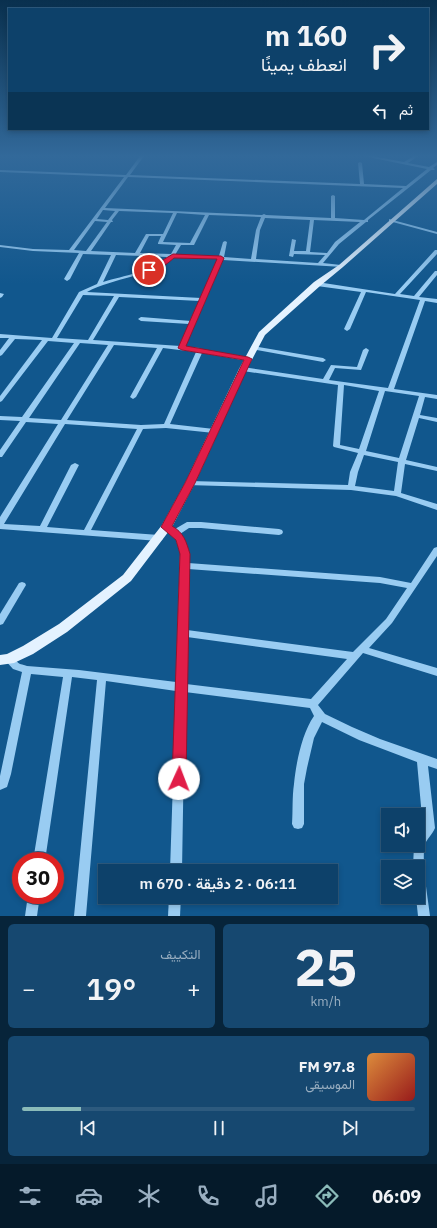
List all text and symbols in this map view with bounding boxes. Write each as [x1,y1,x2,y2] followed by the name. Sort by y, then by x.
[265,17,347,54] text: 160 m
[361,24,413,76] icon: right
[261,53,347,76] text: انعطف يمينًا
[369,100,391,122] icon: left
[399,100,413,119] text: ثم
[132,253,166,287] pin
[138,259,160,281] icon: arrive
[158,758,200,800] position arrow
[381,808,425,904] map controls
[381,808,425,852] button: sound
[12,852,64,904] speed limit sign: 30
[381,860,425,904] button: layers
[139,874,297,893] text: 06:11 · 2 دقيقة · 670 m
[295,933,357,1000] text: 25
[160,946,201,963] text: التكييف
[86,969,136,1008] text: 19°
[22,974,35,1003] text: −
[187,974,200,1003] text: +
[310,993,341,1010] text: km/h
[299,1057,355,1076] text: 97.8 FM
[305,1076,355,1093] text: الموسيقى
[77,1117,99,1139] icon: previous
[208,1117,230,1139] icon: pause
[339,1117,361,1139] icon: next
[16,1182,44,1210] icon: filters
[75,1182,103,1210] icon: car
[135,1182,163,1210] icon: climate
[194,1182,222,1210] icon: phone
[253,1182,281,1210] icon: music
[313,1182,341,1210] icon: directions
[372,1185,421,1208] text: 06:09

